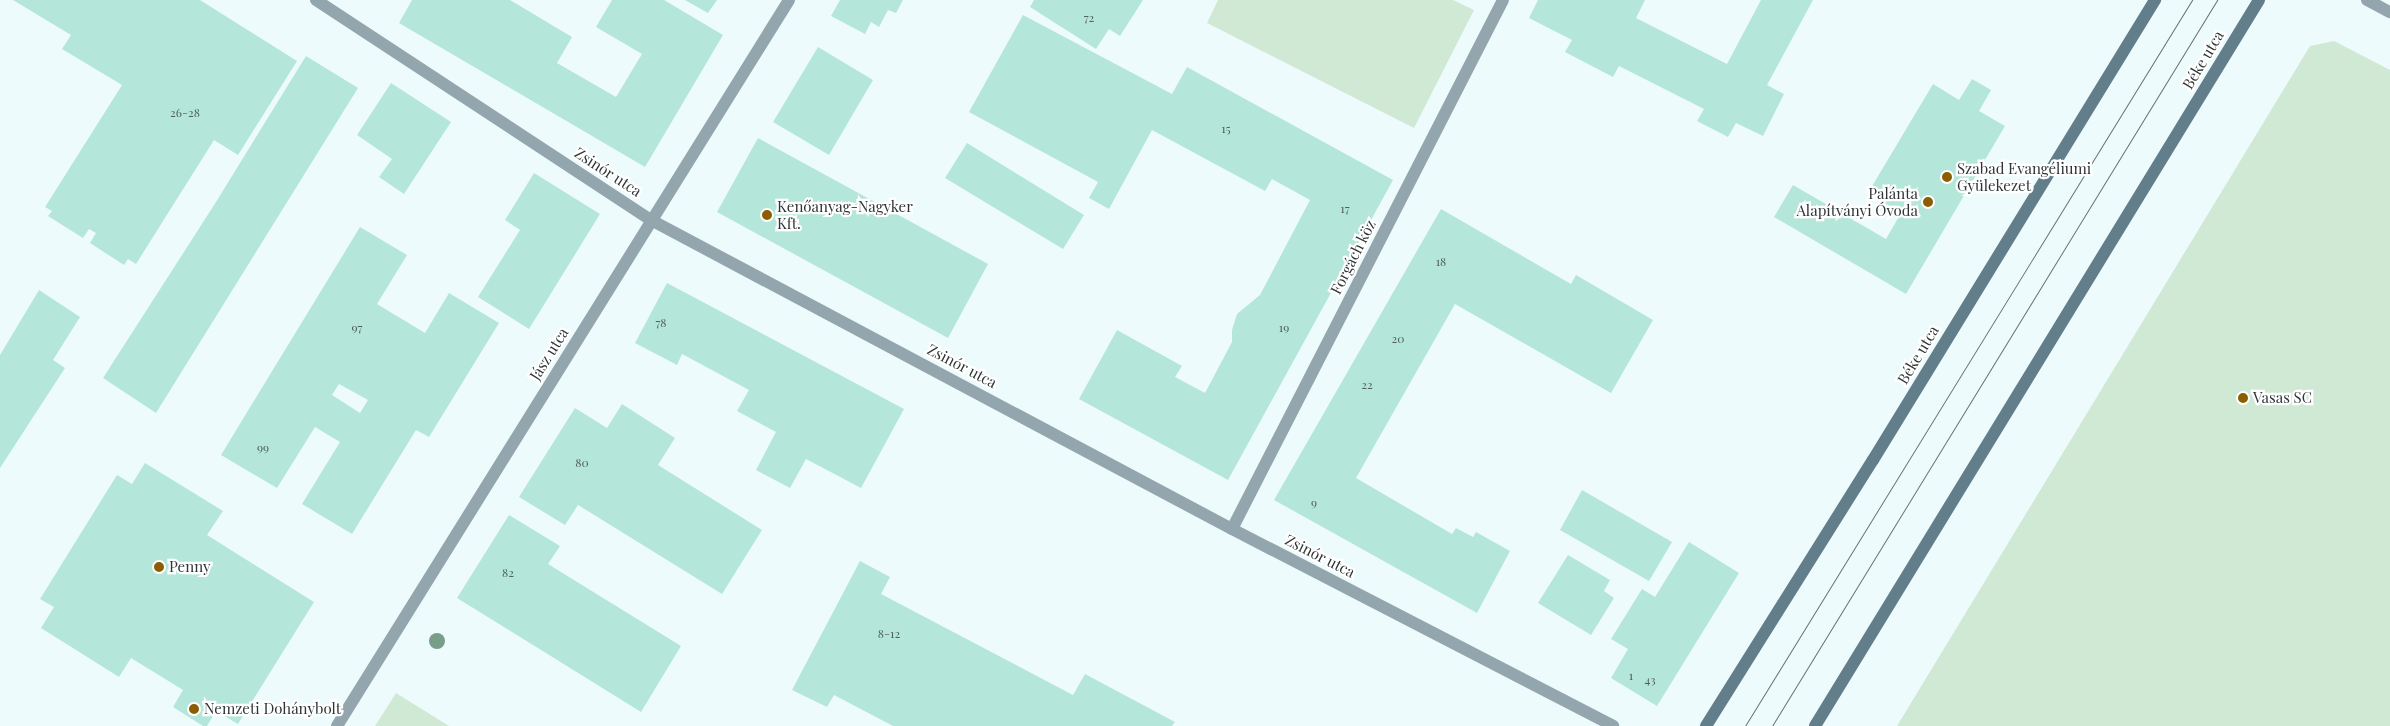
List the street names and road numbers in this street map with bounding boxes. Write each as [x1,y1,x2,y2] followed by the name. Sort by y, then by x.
[2179,28,2227,92] street label: Béke utca
[571,144,645,200] street label: Zsinór utca
[1327,217,1379,297] street label: Forgách köz
[1894,323,1942,387] street label: Béke utca
[526,324,572,384] street label: Jász utca
[924,340,1000,392] street label: Zsinór utca
[1282,531,1358,581] street label: Zsinór utca

